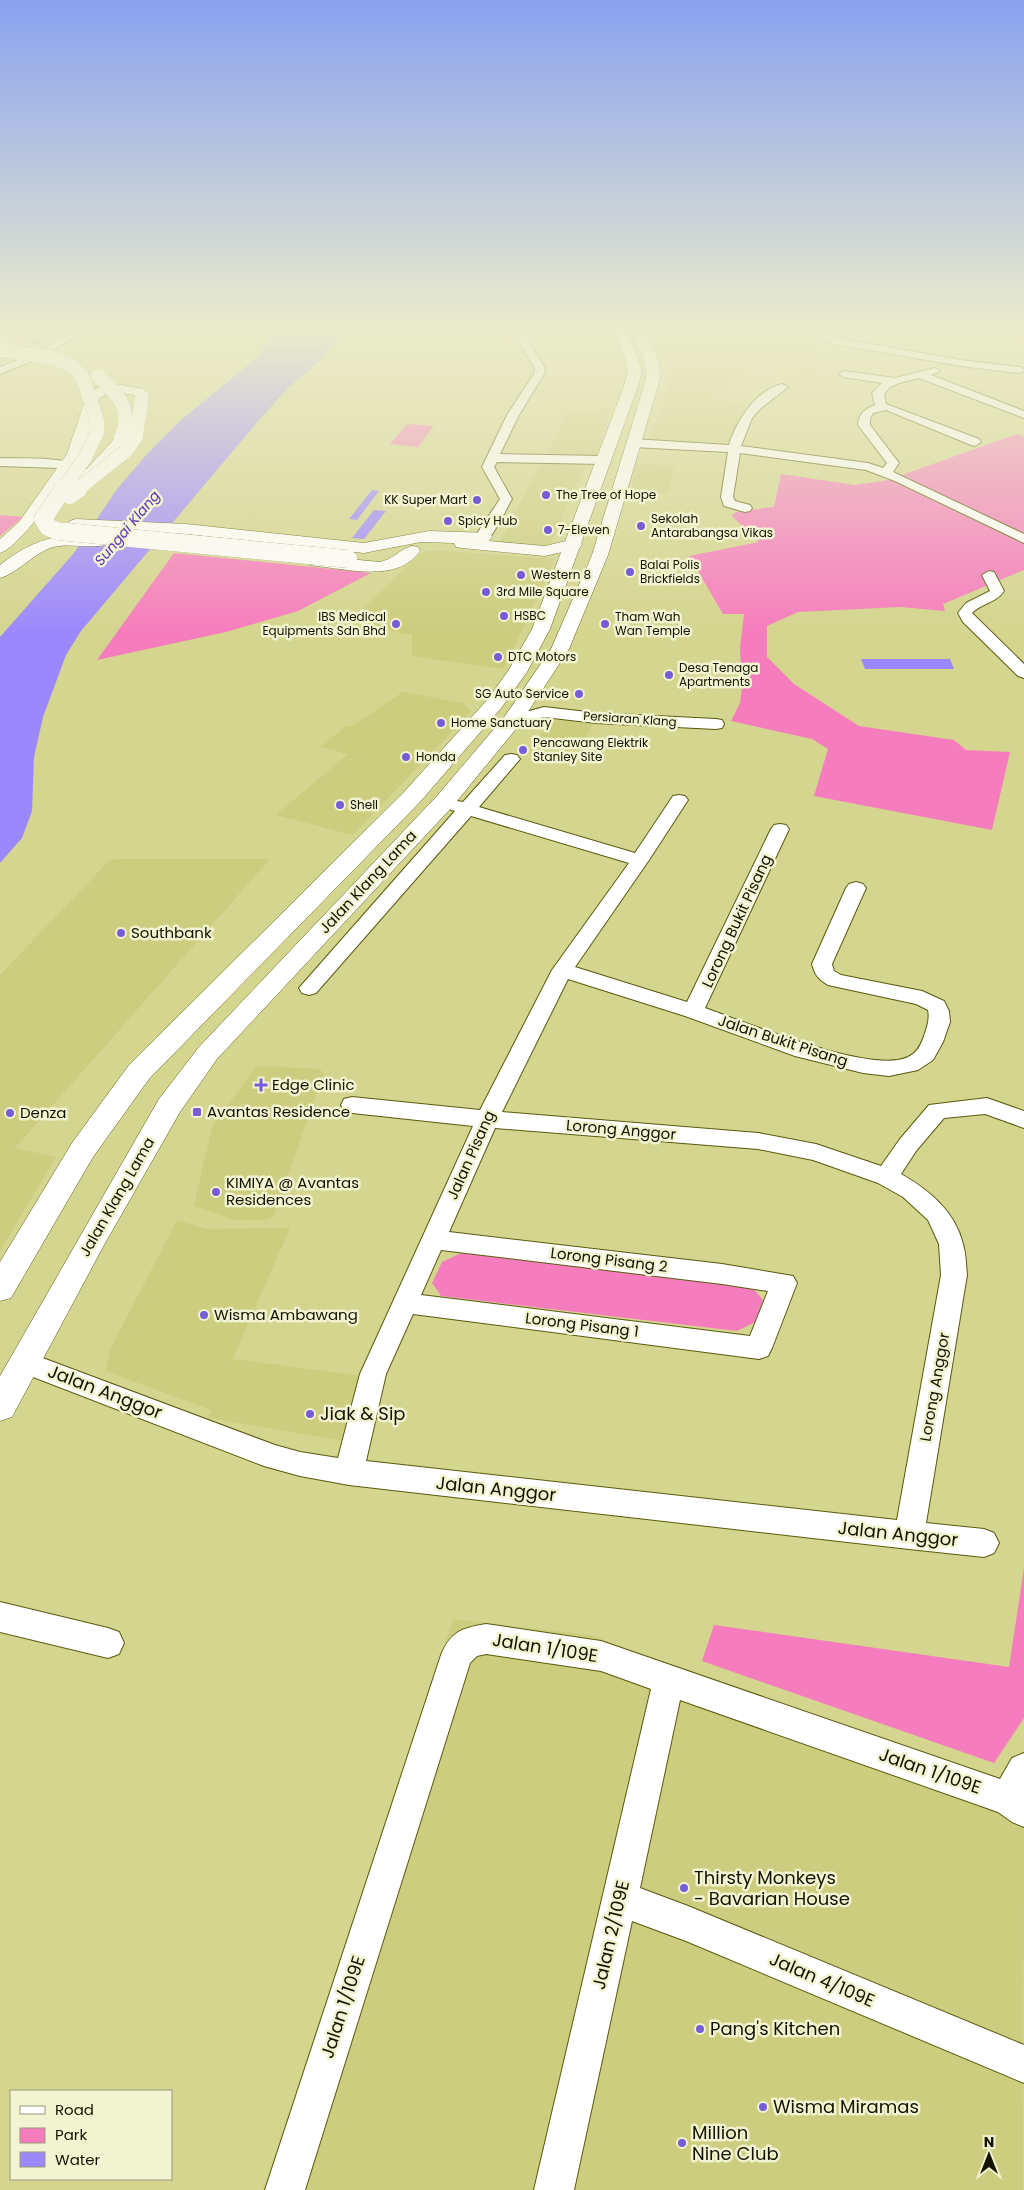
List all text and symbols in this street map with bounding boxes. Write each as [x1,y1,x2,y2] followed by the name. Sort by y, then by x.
[90,486,165,570] water label: Sungai Klang
[556,486,656,503] place label: The Tree of Hope
[540,489,552,501] marker: The Tree of Hope
[384,491,467,508] place label: KK Super Mart
[471,494,483,506] marker: KK Super Mart
[651,510,773,541] place label: Sekolah Antarabangsa Vikas
[458,512,517,529] place label: Spicy Hub
[442,515,454,527] marker: Spicy Hub
[635,520,647,532] marker: Sekolah Antarabangsa Vikas
[558,521,610,538] place label: 7-Eleven
[542,524,554,536] marker: 7-Eleven
[640,556,700,587] place label: Balai Polis Brickfields
[531,566,591,583] place label: Western 8
[624,566,636,578] marker: Balai Polis Brickfields
[515,569,527,581] marker: Western 8
[496,583,589,600] place label: 3rd Mile Square
[480,586,492,598] marker: 3rd Mile Square
[514,607,546,624] place label: HSBC
[262,608,386,639] place label: IBS Medical Equipments Sdn Bhd
[615,608,691,639] place label: Tham Wah Wan Temple
[498,610,510,622] marker: HSBC
[390,618,402,630] marker: IBS Medical Equipments Sdn Bhd
[599,618,611,630] marker: Tham Wah Wan Temple
[508,648,576,665] place label: DTC Motors
[492,651,504,663] marker: DTC Motors
[679,659,758,690] place label: Desa Tenaga Apartments
[663,669,675,681] marker: Desa Tenaga Apartments
[475,685,569,702] place label: SG Auto Service
[573,688,585,700] marker: SG Auto Service
[583,707,677,730] street label: Persiaran Klang
[451,714,552,731] place label: Home Sanctuary
[435,717,447,729] marker: Home Sanctuary
[533,734,649,765] place label: Pencawang Elektrik Stanley Site
[517,744,529,756] marker: Pencawang Elektrik Stanley Site
[416,748,456,765] place label: Honda
[400,751,412,763] marker: Honda
[350,796,378,813] place label: Shell
[334,799,346,811] marker: Shell
[314,825,421,938] street label: Jalan Klang Lama
[696,851,777,991] street label: Lorong Bukit Pisang
[131,922,212,943] place label: Southbank
[115,927,127,939] marker: Southbank
[716,1010,851,1071] street label: Jalan Bukit Pisang
[272,1074,355,1095] place label: Edge Clinic
[254,1078,268,1092] marker: Edge Clinic
[207,1101,350,1122] place label: Avantas Residence
[20,1102,66,1123] place label: Denza
[191,1106,203,1118] marker: Avantas Residence
[4,1107,16,1119] marker: Denza
[442,1107,500,1203] street label: Jalan Pisang
[565,1114,677,1145] street label: Lorong Anggor
[74,1133,159,1260] street label: Jalan Klang Lama
[226,1172,359,1210] place label: KIMIYA @ Avantas Residences
[210,1186,222,1198] marker: KIMIYA @ Avantas Residences
[549,1242,669,1277] street label: Lorong Pisang 2
[214,1304,358,1325] place label: Wisma Ambawang
[524,1307,640,1342] street label: Lorong Pisang 1
[198,1309,210,1321] marker: Wisma Ambawang
[915,1330,954,1443] street label: Lorong Anggor
[44,1358,166,1425] street label: Jalan Anggor
[320,1401,405,1426] place label: Jiak & Sip
[304,1408,316,1420] marker: Jiak & Sip
[435,1470,558,1507] street label: Jalan Anggor
[837,1515,960,1552] street label: Jalan Anggor
[490,1627,600,1668] street label: Jalan 1/109E
[876,1741,985,1800] street label: Jalan 1/109E
[694,1865,850,1911] place label: Thirsty Monkeys - Bavarian House
[586,1878,635,1992] street label: Jalan 2/109E
[678,1882,690,1894] marker: Thirsty Monkeys - Bavarian House
[766,1946,879,2013] street label: Jalan 4/109E
[314,1952,371,2061] street label: Jalan 1/109E
[710,2016,840,2041] place label: Pang's Kitchen
[694,2023,706,2035] marker: Pang's Kitchen
[10,2090,172,2180] legend
[773,2094,919,2119] place label: Wisma Miramas
[55,2099,94,2120] text: Road
[757,2101,769,2113] marker: Wisma Miramas
[692,2120,779,2166] place label: Million Nine Club
[55,2124,87,2145] text: Park
[964,2130,1014,2180] north arrow
[984,2132,994,2152] text: N
[676,2137,688,2149] marker: Million Nine Club
[55,2149,101,2170] text: Water

